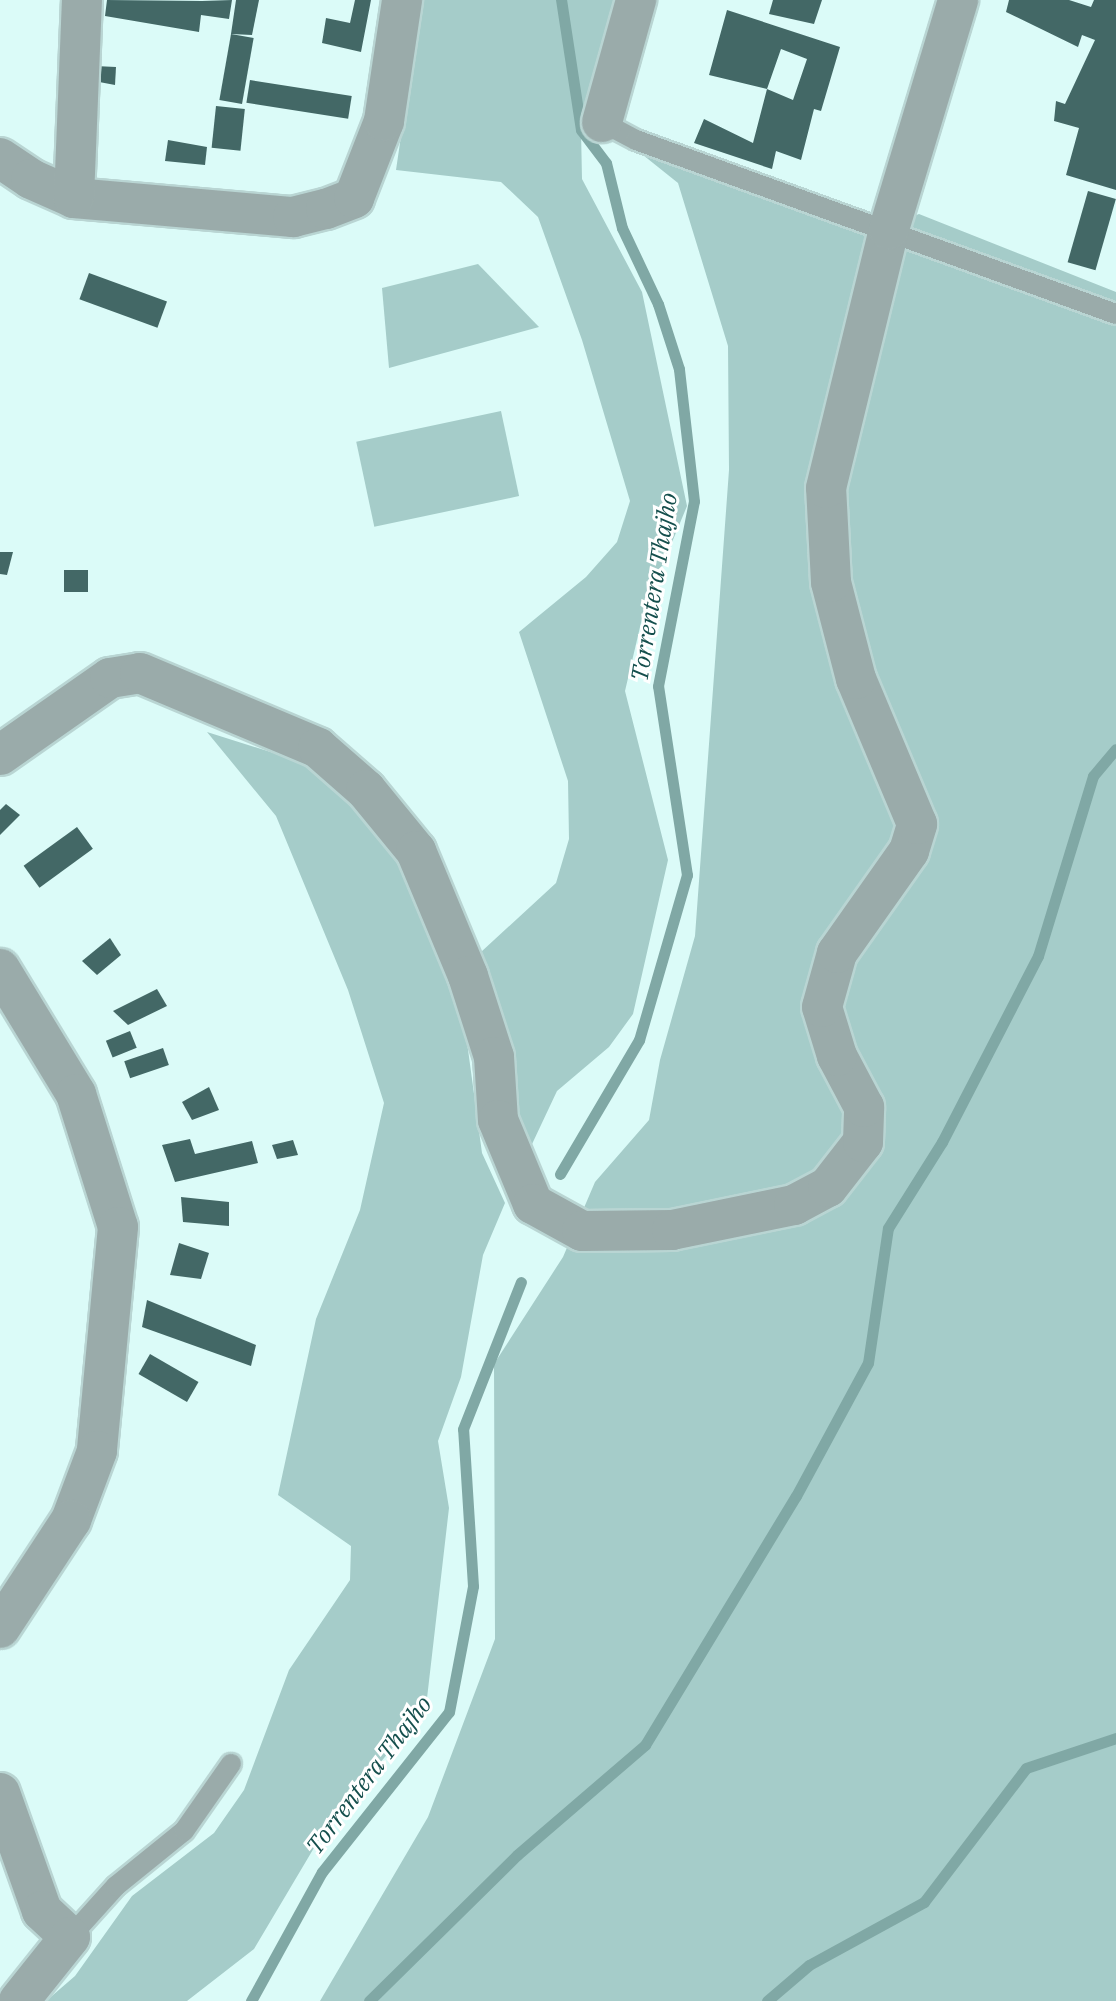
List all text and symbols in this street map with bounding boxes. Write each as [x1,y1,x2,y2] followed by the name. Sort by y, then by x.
[625,491,683,683] water label: Torrentera Thajho
[300,1690,438,1860] water label: Torrentera Thajho

